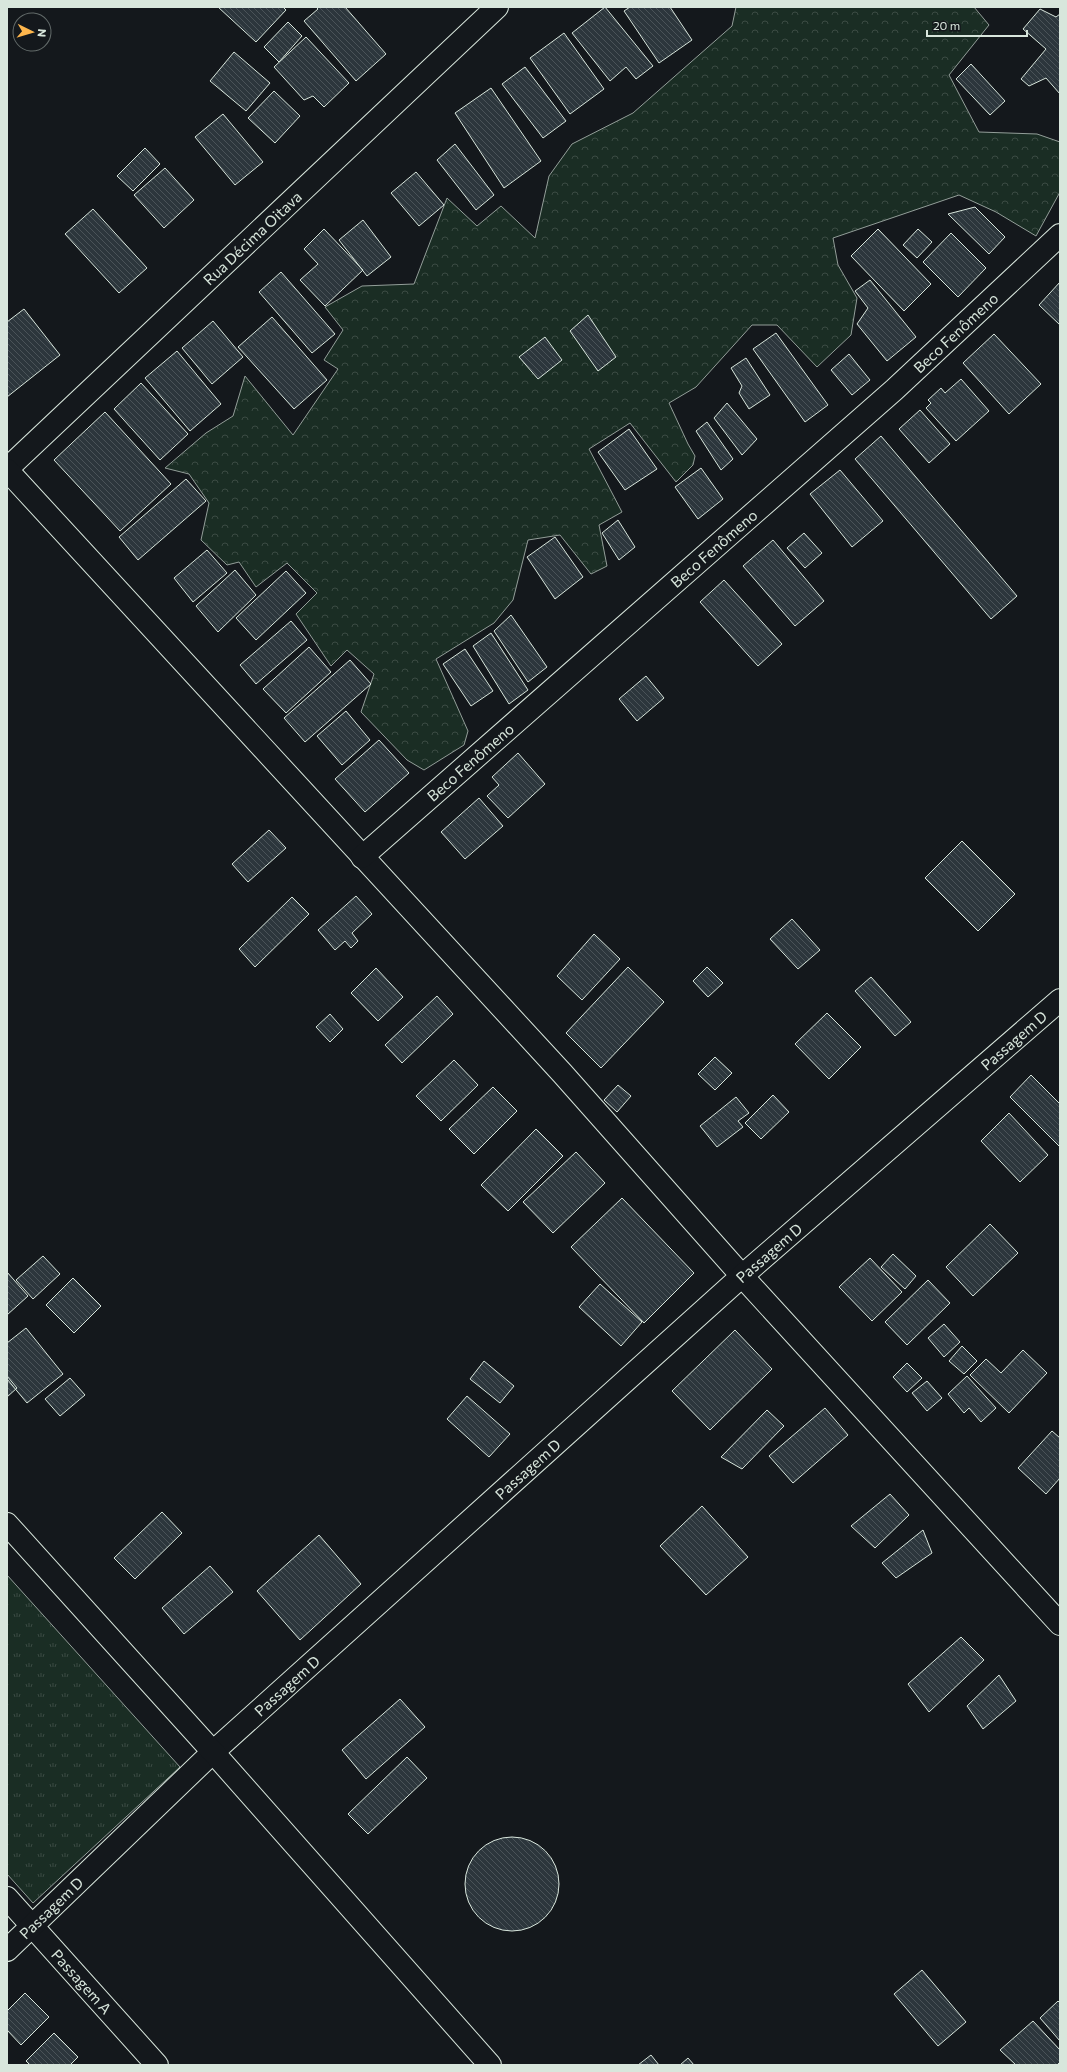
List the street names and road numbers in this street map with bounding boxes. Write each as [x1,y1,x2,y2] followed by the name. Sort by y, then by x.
[199,187,305,288] street label: Rua Décima Oitava
[909,289,1002,376] street label: Beco Fenômeno
[667,505,761,591] street label: Beco Fenômeno
[423,719,517,805] street label: Beco Fenômeno
[977,1007,1050,1074] street label: Passagem D
[732,1219,806,1286] street label: Passagem D
[491,1435,564,1503] street label: Passagem D
[250,1652,323,1720] street label: Passagem D
[15,1873,87,1943] street label: Passagem D
[48,1945,116,2017] street label: Passagem A

